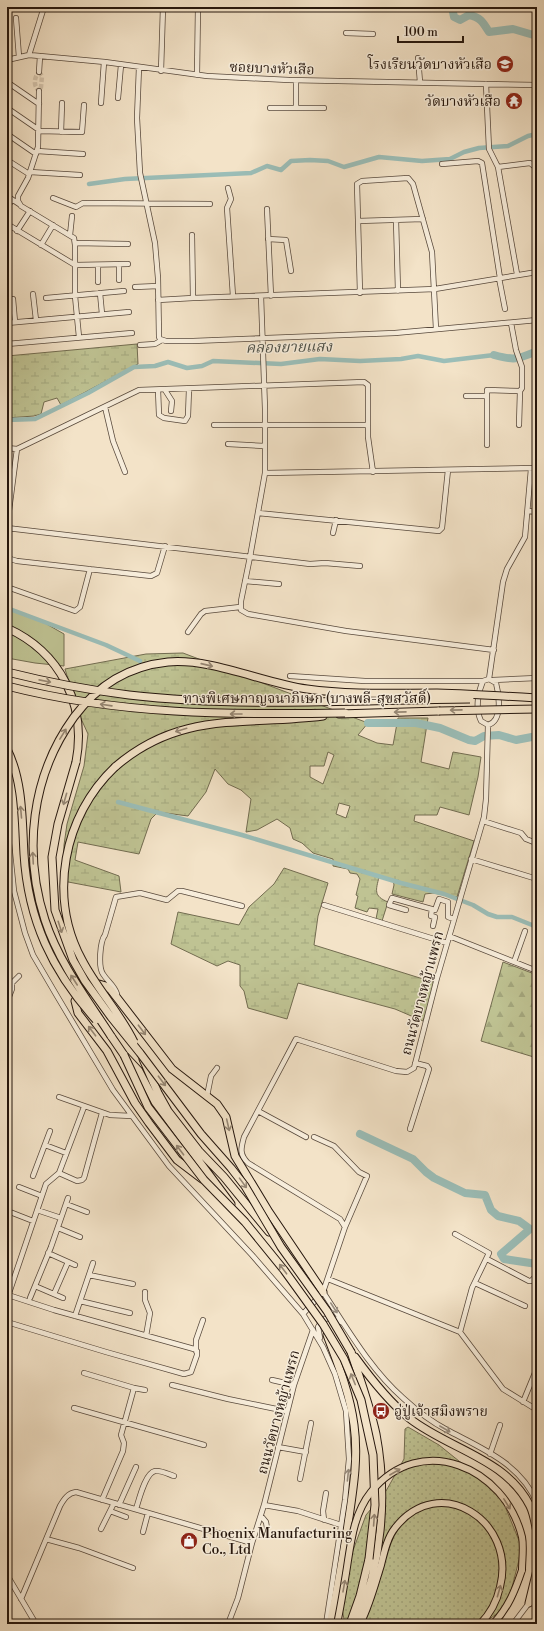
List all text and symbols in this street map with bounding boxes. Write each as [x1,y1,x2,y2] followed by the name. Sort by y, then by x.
[398,18,463,44] scale bar
[404,25,438,40] text: 100 m
[367,54,492,74] place label: โรงเรียนวัดบางหัวเสือ
[495,54,515,74] school or university icon: โรงเรียนวัดบางหัวเสือ
[229,59,315,79] street label: ซอยบางหัวเสือ
[504,91,524,111] temple icon: วัดบางหัวเสือ
[425,93,501,111] place label: วัดบางหัวเสือ
[246,337,333,358] water label: คลองยายแสง
[200,662,213,669] one-way arrow
[38,677,51,685] one-way arrow
[183,688,431,708] street label: ทางพิเศษกาญจนาภิเษก (บางพลี-สุขสวัสดิ์)
[100,701,113,709] one-way arrow
[450,707,463,714] one-way arrow
[394,708,407,715] one-way arrow
[230,710,243,718] one-way arrow
[174,727,187,734] one-way arrow
[59,729,67,740] one-way arrow
[61,793,68,806] one-way arrow
[18,806,25,819] one-way arrow
[30,852,37,865] one-way arrow
[57,920,65,932] one-way arrow
[398,929,448,1057] street label: ถนนวัดบางหญ้าแพรก
[70,974,78,986] one-way arrow
[138,1025,146,1036] one-way arrow
[88,1026,96,1037] one-way arrow
[157,1076,166,1087] one-way arrow
[224,1119,232,1132] one-way arrow
[176,1144,185,1155] one-way arrow
[238,1177,247,1188] one-way arrow
[279,1264,288,1275] one-way arrow
[330,1302,338,1313] one-way arrow
[254,1348,304,1476] street label: ถนนวัดบางหญ้าแพรก
[348,1373,356,1385] one-way arrow
[371,1401,391,1421] bus stop icon: อู่ปู่เจ้าสมิงพราย
[394,1403,488,1421] place label: อู่ปู่เจ้าสมิงพราย
[439,1425,451,1433] one-way arrow
[389,1468,401,1476] one-way arrow
[344,1469,351,1482] one-way arrow
[503,1498,511,1509] one-way arrow
[370,1514,377,1527] one-way arrow
[202,1525,353,1559] place label: Phoenix Manufacturing Co., Ltd
[179,1531,199,1551] shop icon: Phoenix Manufacturing Co., Ltd
[340,1580,348,1593] one-way arrow
[496,1584,503,1597] one-way arrow

